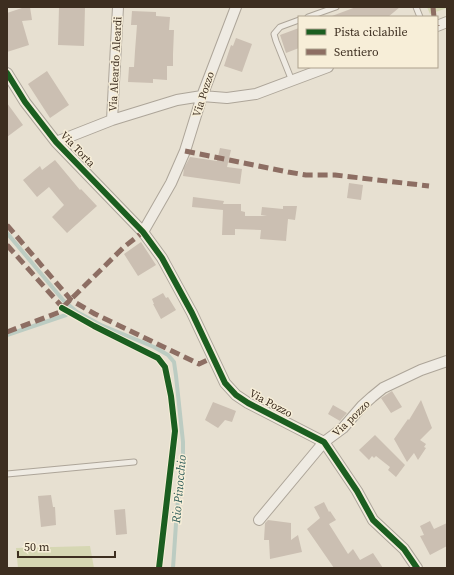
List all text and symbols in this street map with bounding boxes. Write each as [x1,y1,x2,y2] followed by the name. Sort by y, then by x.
[106,16,125,112] street label: Via Aleardo Aleardi
[298,16,438,68] legend
[334,24,408,40] text: Pista ciclabile
[334,44,379,60] text: Sentiero
[189,70,218,119] street label: Via Pozzo
[57,128,99,171] street label: Via Torta
[247,386,295,421] street label: Via Pozzo
[329,397,373,440] street label: Via pozzo
[168,454,190,525] water label: Rio Pinocchio
[18,533,115,559] scale bar
[24,539,50,555] text: 50 m

